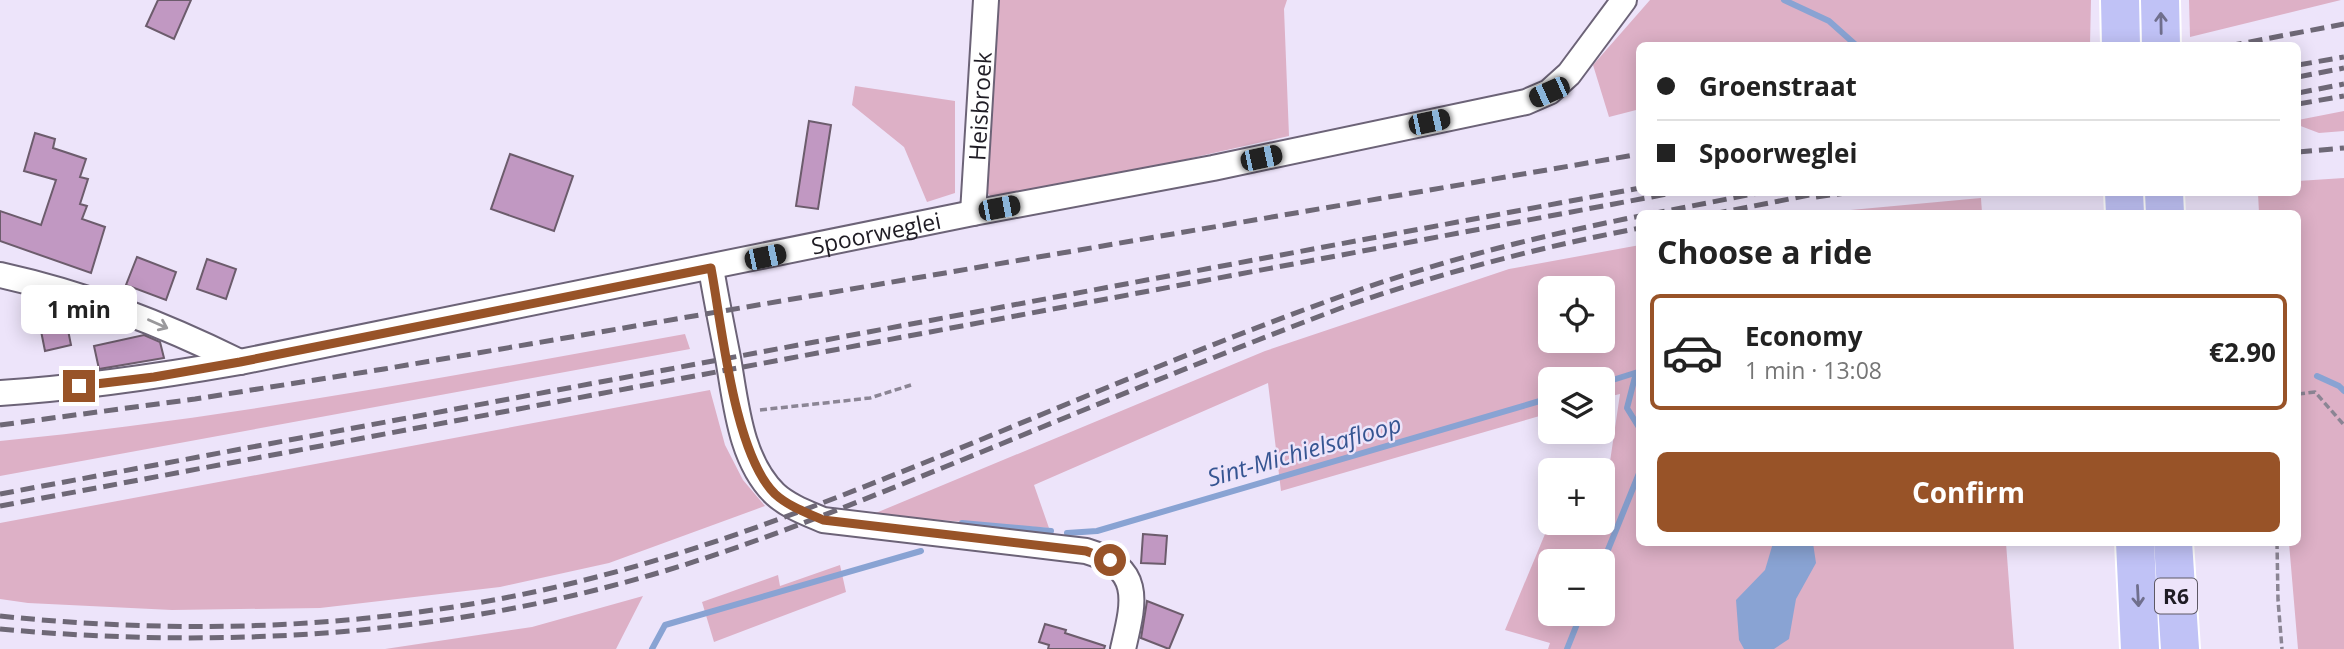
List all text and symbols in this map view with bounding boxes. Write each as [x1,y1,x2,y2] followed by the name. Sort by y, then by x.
[2154,12,2167,35] one-way arrow
[960,51,999,162] street label: Heisbroek
[1699,68,1857,104] text: Groenstraat
[1526,74,1573,110] car
[1407,107,1452,137] car
[1699,135,1857,171] text: Spoorweglei
[1239,143,1284,173] car
[977,194,1022,222] car
[808,204,944,262] street label: Spoorweglei
[1657,230,1872,273] text: Choose a ride
[743,242,788,272] car
[1538,276,1615,626] map controls
[1538,276,1615,353] button: locate
[21,284,137,334] callout: 1 min
[47,293,111,325] text: 1 min
[147,318,168,331] one-way arrow
[1745,318,1863,354] text: Economy
[1661,321,1724,384] icon: car
[2209,334,2276,370] text: €2.90
[1745,354,1882,386] text: 1 min · 13:08
[1538,367,1615,444] button: layers
[63,370,95,402] route end
[1203,406,1405,494] water label: Sint-Michielsafloop
[1657,452,2280,532] button: Confirm
[1538,458,1615,535] button: +
[1094,544,1126,576] route start
[1538,549,1615,626] button: −
[2155,578,2197,614] road number: R6
[2131,584,2144,607] one-way arrow

